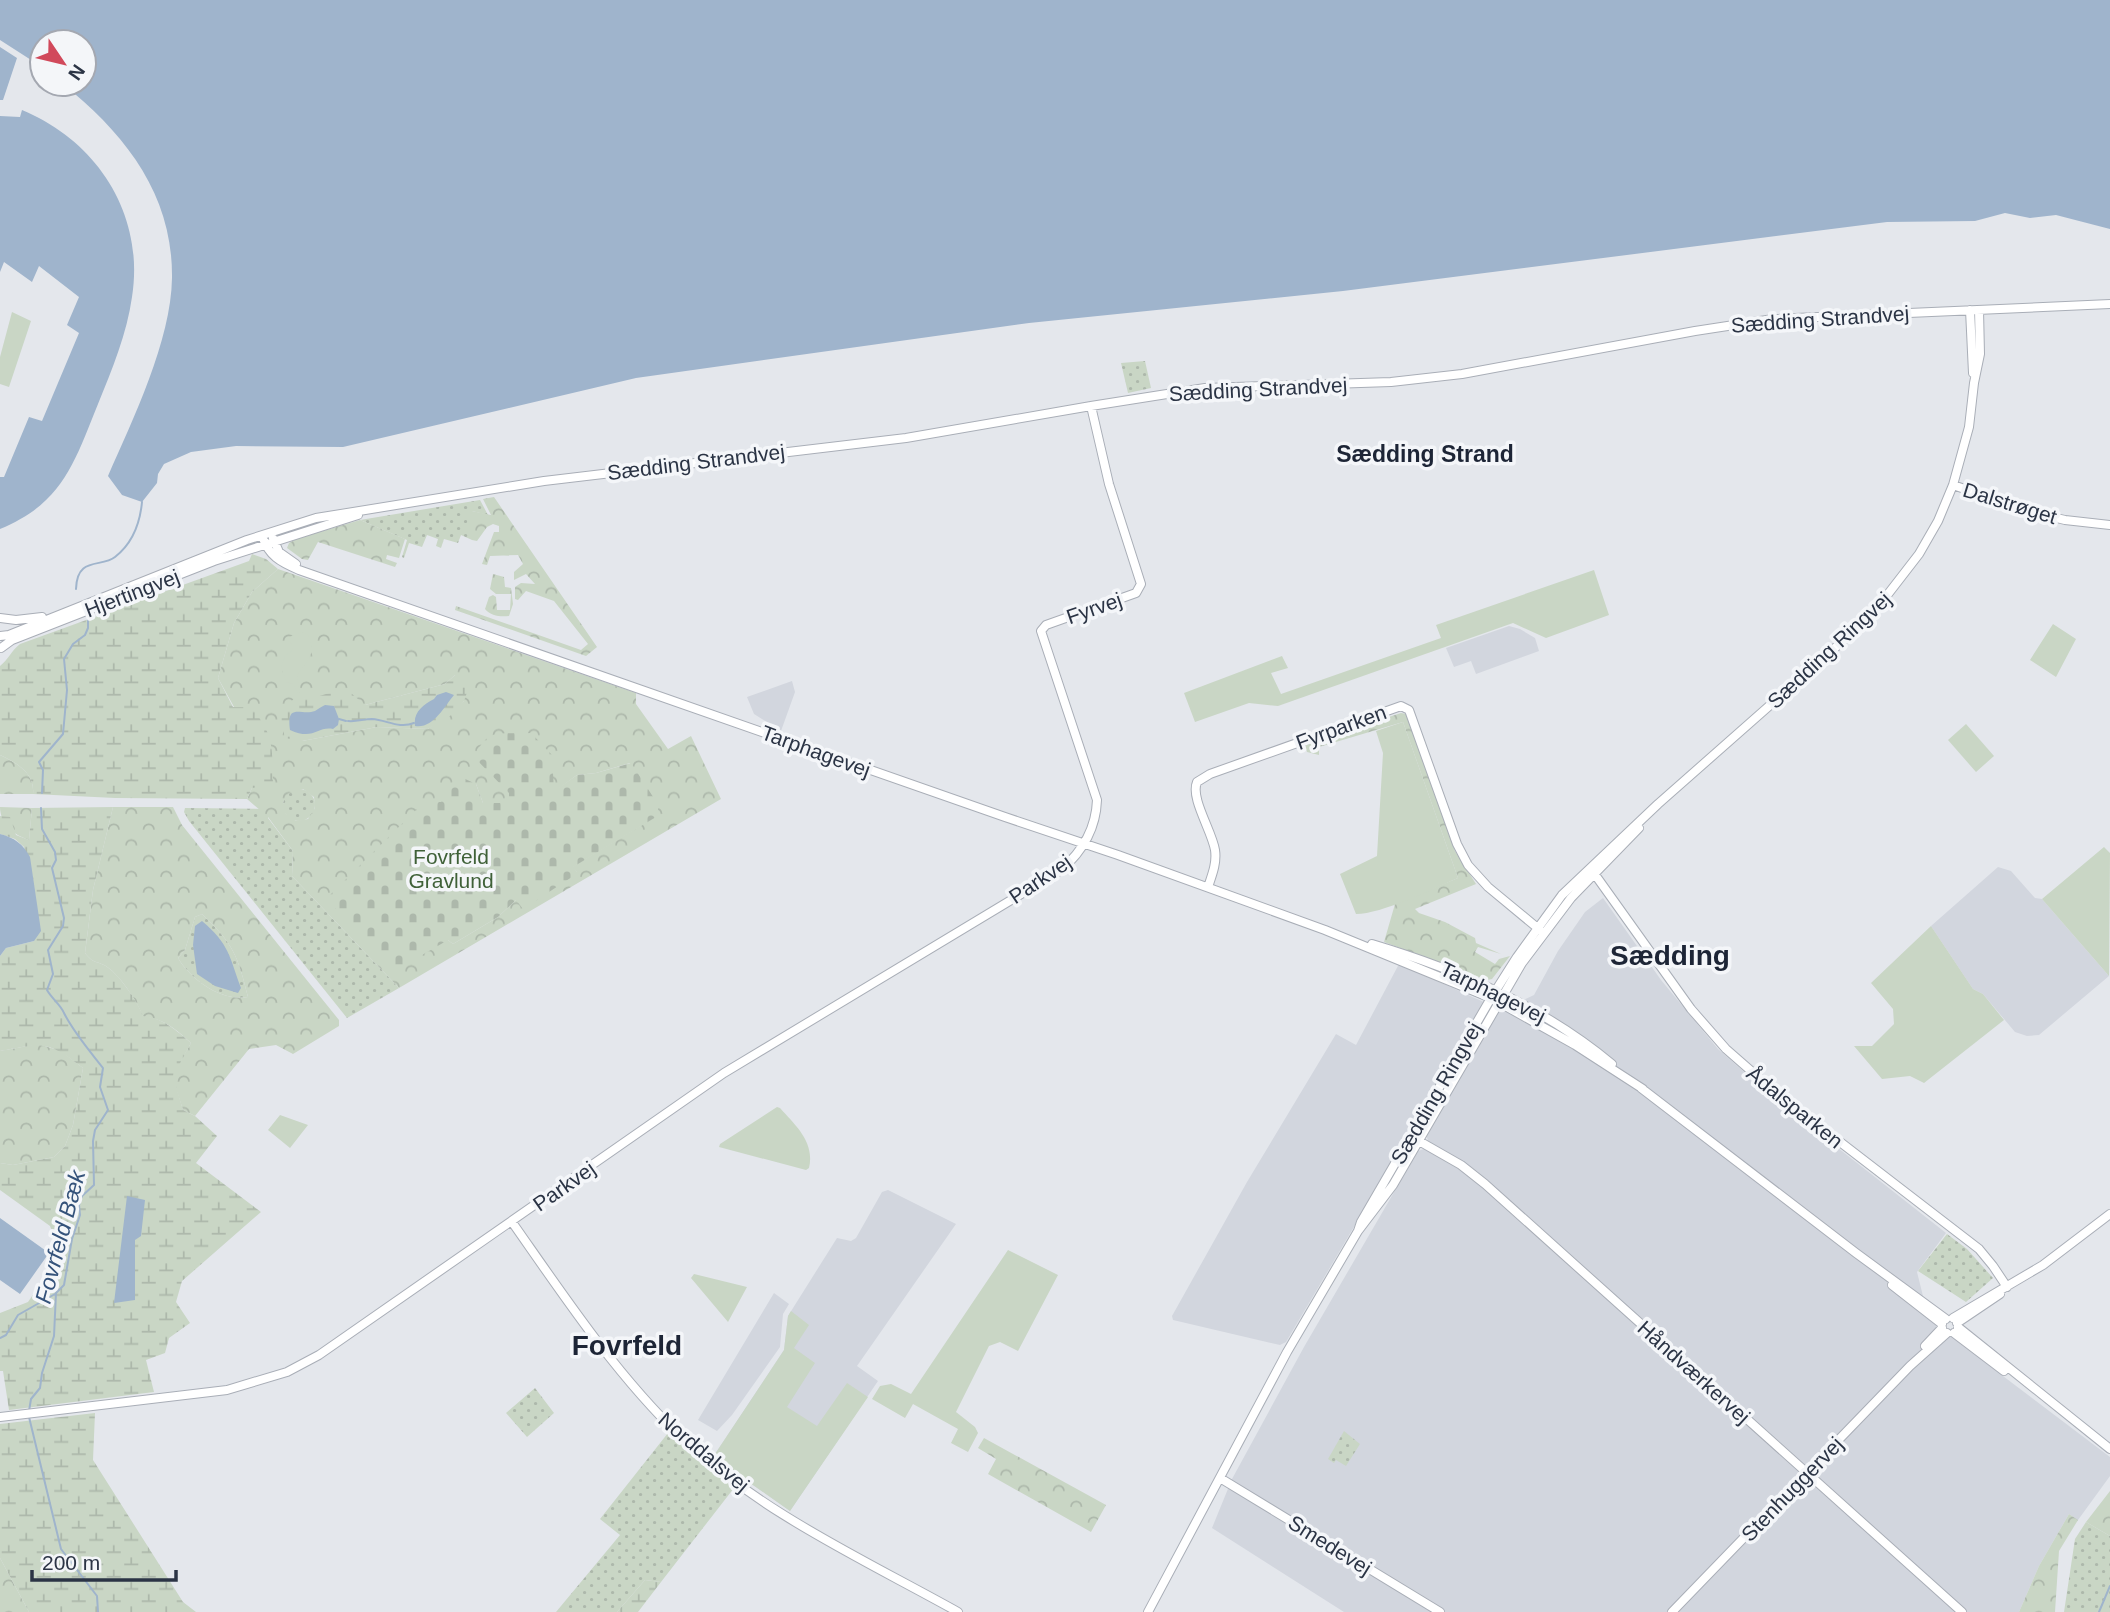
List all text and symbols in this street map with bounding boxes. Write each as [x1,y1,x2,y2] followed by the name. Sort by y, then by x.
[28,28,98,98] north arrow
[64,61,89,84] text: N
[1730,301,1910,337] street label: Sædding Strandvej
[1168,373,1348,405] street label: Sædding Strandvej
[606,440,786,484] street label: Sædding Strandvej
[1336,441,1514,467] district label: Sædding Strand
[1960,478,2060,528] street label: Dalstrøget
[82,564,182,622] street label: Hjertingvej
[1763,587,1895,713] street label: Sædding Ringvej
[1063,588,1125,628] street label: Fyrvej
[1293,700,1389,754] street label: Fyrparken
[758,721,874,781] street label: Tarphagevej
[408,845,494,892] park label: Fovrfeld Gravlund
[1005,850,1075,908] street label: Parkvej
[1610,940,1730,971] district label: Sædding
[1437,957,1549,1027] street label: Tarphagevej
[1386,1018,1486,1168] street label: Sædding Ringvej
[1742,1061,1848,1153] street label: Ådalsparken
[529,1156,599,1216] street label: Parkvej
[30,1166,91,1306] water label: Fovrfeld Bæk
[1633,1316,1755,1428] street label: Håndværkervej
[572,1330,682,1361] district label: Fovrfeld
[654,1408,754,1496] street label: Norddalsvej
[1737,1432,1847,1546] street label: Stenhuggervej
[1284,1511,1376,1579] street label: Smedevej
[32,1538,175,1582] scale bar
[42,1551,100,1574] text: 200 m

